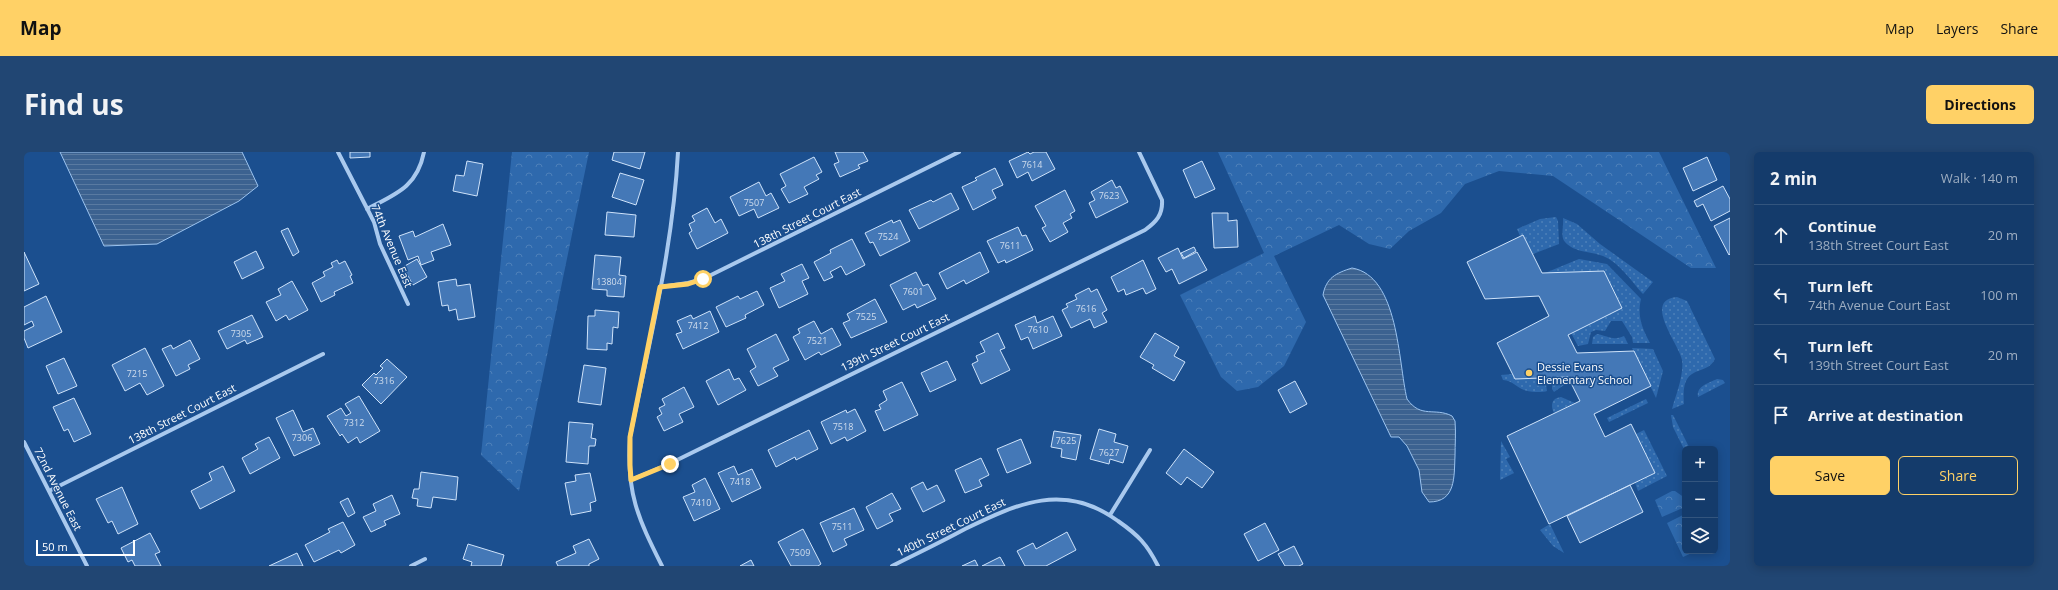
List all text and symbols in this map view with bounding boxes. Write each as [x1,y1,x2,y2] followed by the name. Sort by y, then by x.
[20,15,61,41] text: Map
[1885,19,1914,38] text: Map
[1936,19,1978,38] text: Layers
[2000,19,2038,38] text: Share
[24,85,124,123] text: Find us
[1926,85,2034,124] button: Directions
[1022,158,1042,171] house number: 7614
[1770,167,1817,190] text: 2 min
[1941,169,2018,187] text: Walk · 140 m
[750,184,863,251] street label: 138th Street Court East
[1099,189,1119,202] house number: 7623
[744,196,764,209] house number: 7507
[368,202,417,290] street label: 74th Avenue East
[1808,216,1876,236] text: Continue
[1770,224,1792,246] icon: ahead
[1988,226,2018,244] text: 20 m
[878,230,898,243] house number: 7524
[1808,236,1949,254] text: 138th Street Court East
[1000,239,1020,252] house number: 7611
[694,270,712,288] route start
[596,275,622,288] house number: 13804
[1808,276,1873,296] text: Turn left
[1770,284,1792,306] icon: left
[903,285,923,298] house number: 7601
[1980,286,2018,304] text: 100 m
[1808,296,1950,314] text: 74th Avenue Court East
[1076,302,1096,315] house number: 7616
[838,309,952,374] street label: 139th Street Court East
[856,310,876,323] house number: 7525
[688,319,708,332] house number: 7412
[1028,323,1048,336] house number: 7610
[231,327,251,340] house number: 7305
[807,334,827,347] house number: 7521
[1808,336,1873,356] text: Turn left
[1770,344,1792,366] icon: left
[1988,346,2018,364] text: 20 m
[1808,356,1949,374] text: 139th Street Court East
[1537,359,1632,387] place label: Dessie Evans Elementary School
[127,367,147,380] house number: 7215
[1524,368,1534,378] marker: Dessie Evans Elementary School
[374,374,394,387] house number: 7316
[125,380,238,447] street label: 138th Street Court East
[1770,404,1792,426] icon: arrive
[1808,405,1963,425] text: Arrive at destination
[344,416,364,429] house number: 7312
[833,420,853,433] house number: 7518
[292,431,312,444] house number: 7306
[1056,434,1076,447] house number: 7625
[31,445,86,533] street label: 72nd Avenue East
[1099,446,1119,459] house number: 7627
[1682,446,1718,554] map controls
[1682,446,1718,482] button: +
[661,455,679,473] route end
[1770,456,1890,495] button: Save
[1898,456,2018,495] button: Share
[730,475,750,488] house number: 7418
[1682,482,1718,518] button: −
[894,494,1008,559] street label: 140th Street Court East
[691,496,711,509] house number: 7410
[1682,518,1718,554] button: layers
[832,520,852,533] house number: 7511
[36,538,135,557] scale bar
[42,539,68,554] text: 50 m
[790,546,810,559] house number: 7509

